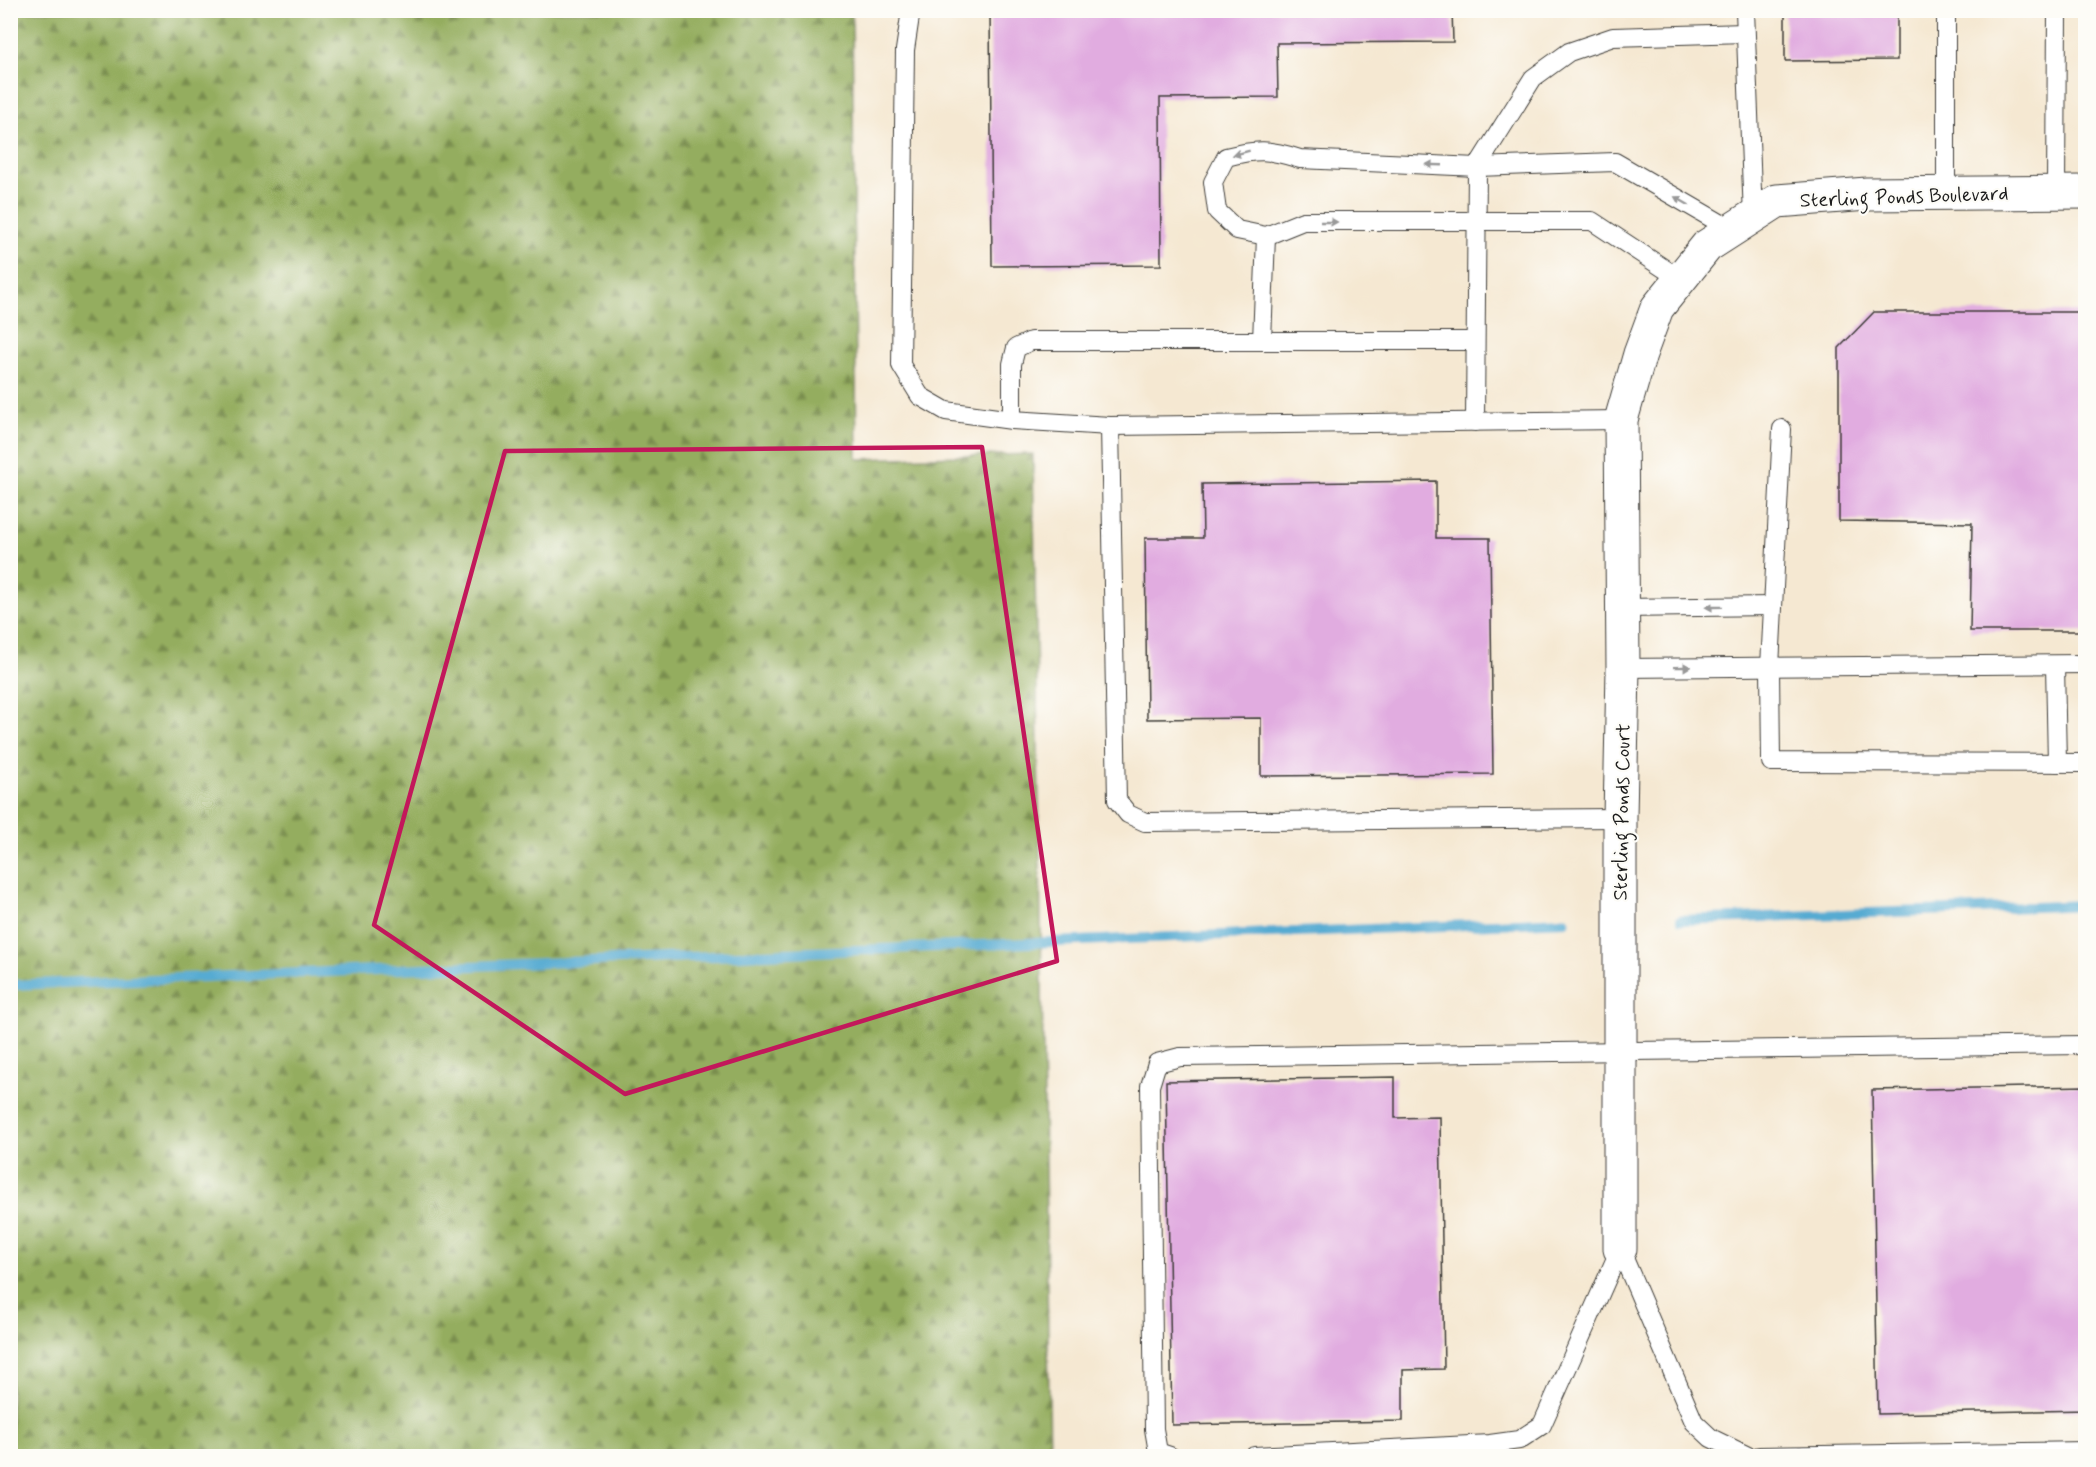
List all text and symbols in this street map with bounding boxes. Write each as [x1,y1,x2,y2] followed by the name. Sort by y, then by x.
[1232,149,1250,158] one-way arrow
[1425,160,1444,169] one-way arrow
[1799,180,2009,217] street label: Sterling Ponds Boulevard
[1673,196,1690,206] one-way arrow
[1319,217,1338,227] one-way arrow
[1705,602,1724,611] one-way arrow
[1672,663,1691,672] one-way arrow
[1607,723,1640,901] street label: Sterling Ponds Court

